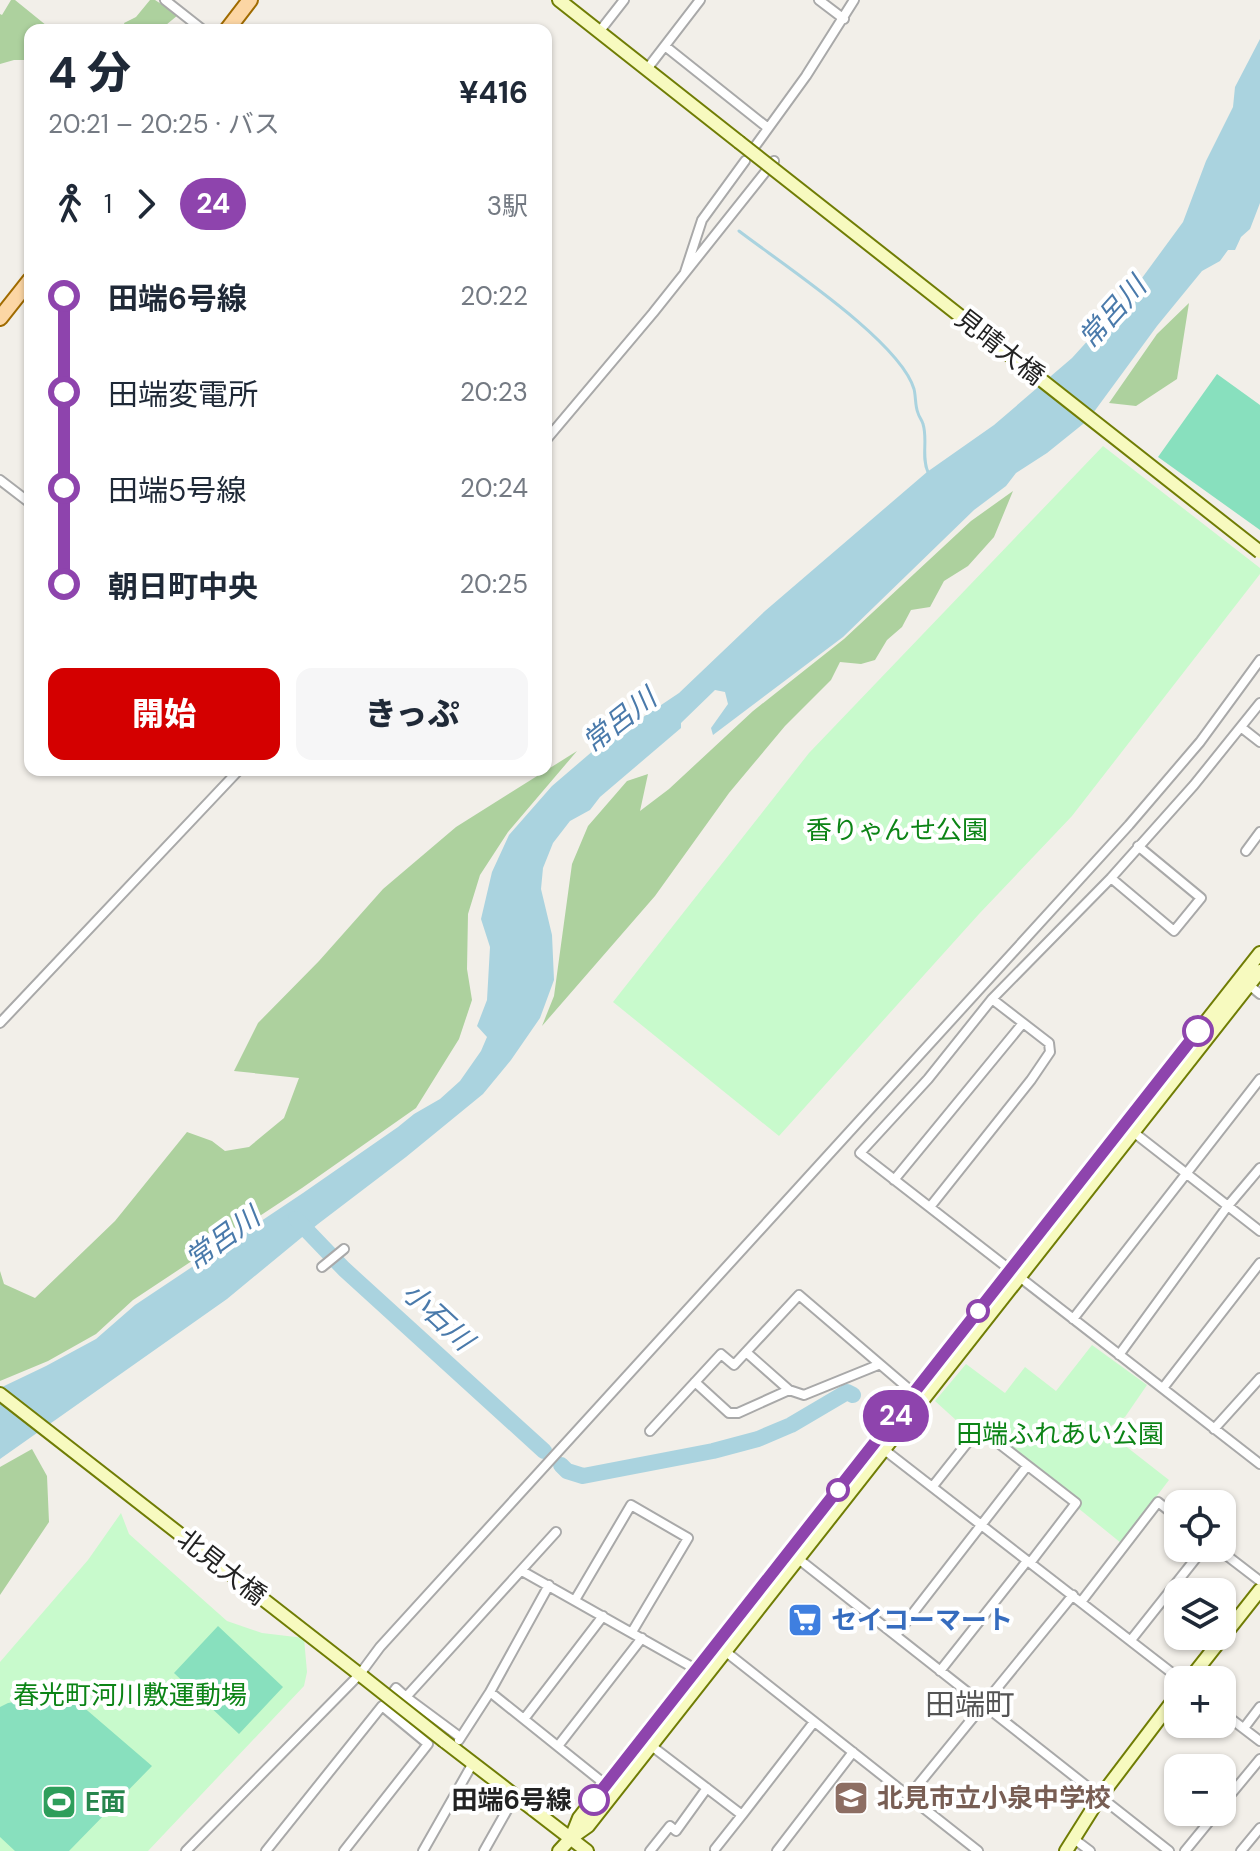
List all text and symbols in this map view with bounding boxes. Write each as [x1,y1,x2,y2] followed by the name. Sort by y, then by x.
[48,44,131,102] text: 4 分
[459,73,528,112] text: ¥416
[48,107,280,141] text: 20:21 – 20:25 · バス
[48,182,92,226] icon: walk
[124,182,168,226] icon: forward
[196,185,230,222] text: 24
[104,187,112,221] text: 1
[487,189,528,223] text: 3駅
[1071,267,1156,356] water label: 常呂川
[108,279,247,318] text: 田端6号線
[460,279,528,313] text: 20:22
[949,302,1051,392] street label: 見晴大橋
[108,375,258,414] text: 田端変電所
[460,375,528,409] text: 20:23
[108,471,246,510] text: 田端5号線
[460,471,528,505] text: 20:24
[108,567,258,606] text: 朝日町中央
[459,567,528,601] text: 20:25
[48,668,280,760] button: 開始
[296,668,528,760] button: きっぷ
[575,678,666,761] water label: 常呂川
[806,813,988,847] park label: 香りゃんせ公園
[1183,1016,1213,1046] unlabelled marker
[177,1197,270,1278] water label: 常呂川
[394,1274,483,1361] water label: 小石川
[967,1300,989,1322] unlabelled marker
[860,1390,932,1442] line badge: 24
[879,1397,913,1434] text: 24
[956,1417,1164,1451] park label: 田端ふれあい公園
[827,1479,849,1501] unlabelled marker
[1164,1490,1236,1826] map controls
[1164,1490,1236,1562] button: locate
[171,1522,273,1612] street label: 北見大橋
[1164,1578,1236,1650] button: layers
[786,1601,824,1639] supermarket icon: セイコーマート
[831,1603,1013,1637] place label: セイコーマート
[1164,1666,1236,1738] button: +
[13,1678,247,1712] park label: 春光町河川敷運動場
[925,1685,1015,1724] district label: 田端町
[1164,1754,1236,1826] button: −
[832,1779,870,1817] school or university icon: 北見市立小泉中学校
[877,1781,1111,1815] place label: 北見市立小泉中学校
[40,1783,78,1821] sports icon: E面
[452,1783,572,1817] place label: 田端6号線
[85,1785,126,1819] place label: E面
[579,1785,609,1815] marker: 田端6号線

